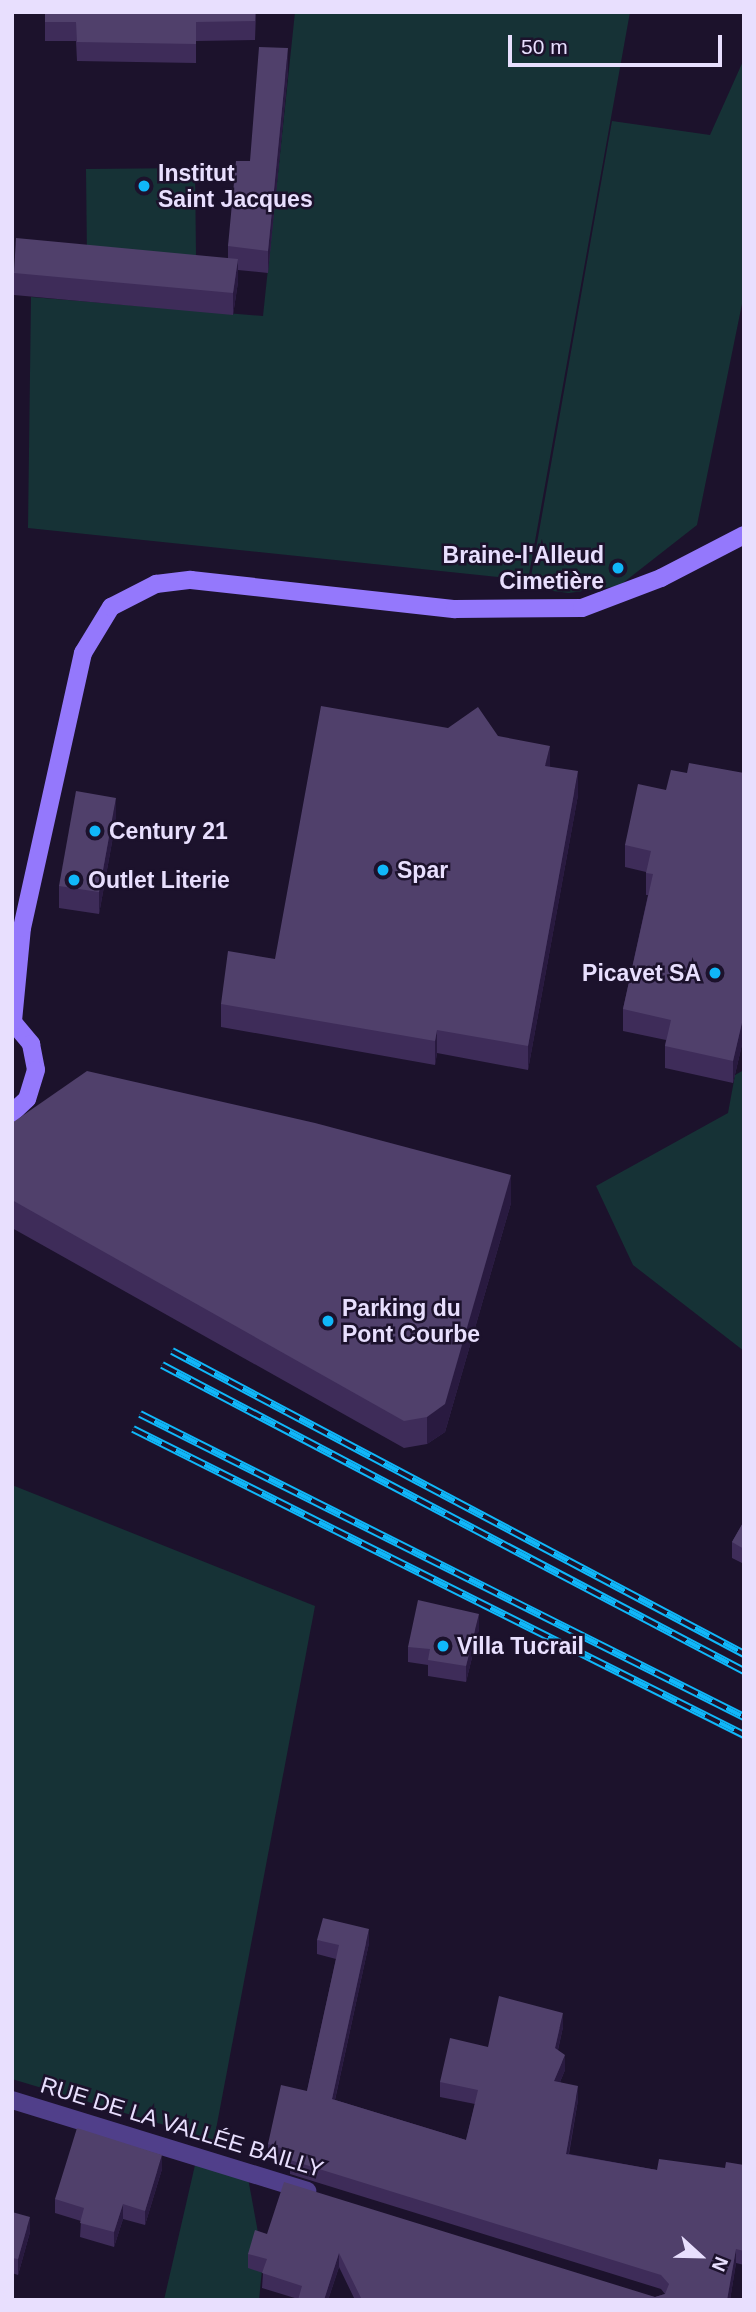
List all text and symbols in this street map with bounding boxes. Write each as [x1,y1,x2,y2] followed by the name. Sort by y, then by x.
[511,21,724,65] scale bar
[521,35,568,58] text: 50 m
[158,159,313,213] place label: Institut Saint Jacques
[136,178,152,194] marker: Institut Saint Jacques
[443,541,604,595] place label: Braine-l'Alleud Cimetière
[610,560,626,576] marker: Braine-l'Alleud Cimetière
[109,817,228,845] place label: Century 21
[87,823,103,839] marker: Century 21
[397,856,448,884] place label: Spar
[375,862,391,878] marker: Spar
[88,866,230,894] place label: Outlet Literie
[66,872,82,888] marker: Outlet Literie
[582,959,701,987] place label: Picavet SA
[707,965,723,981] marker: Picavet SA
[342,1294,480,1348] place label: Parking du Pont Courbe
[320,1313,336,1329] marker: Parking du Pont Courbe
[457,1632,584,1660] place label: Villa Tucrail
[435,1638,451,1654] marker: Villa Tucrail
[37,2071,327,2183] street label: RUE DE LA VALLÉE BAILLY
[665,2221,735,2291] north arrow
[708,2254,732,2274] text: N

